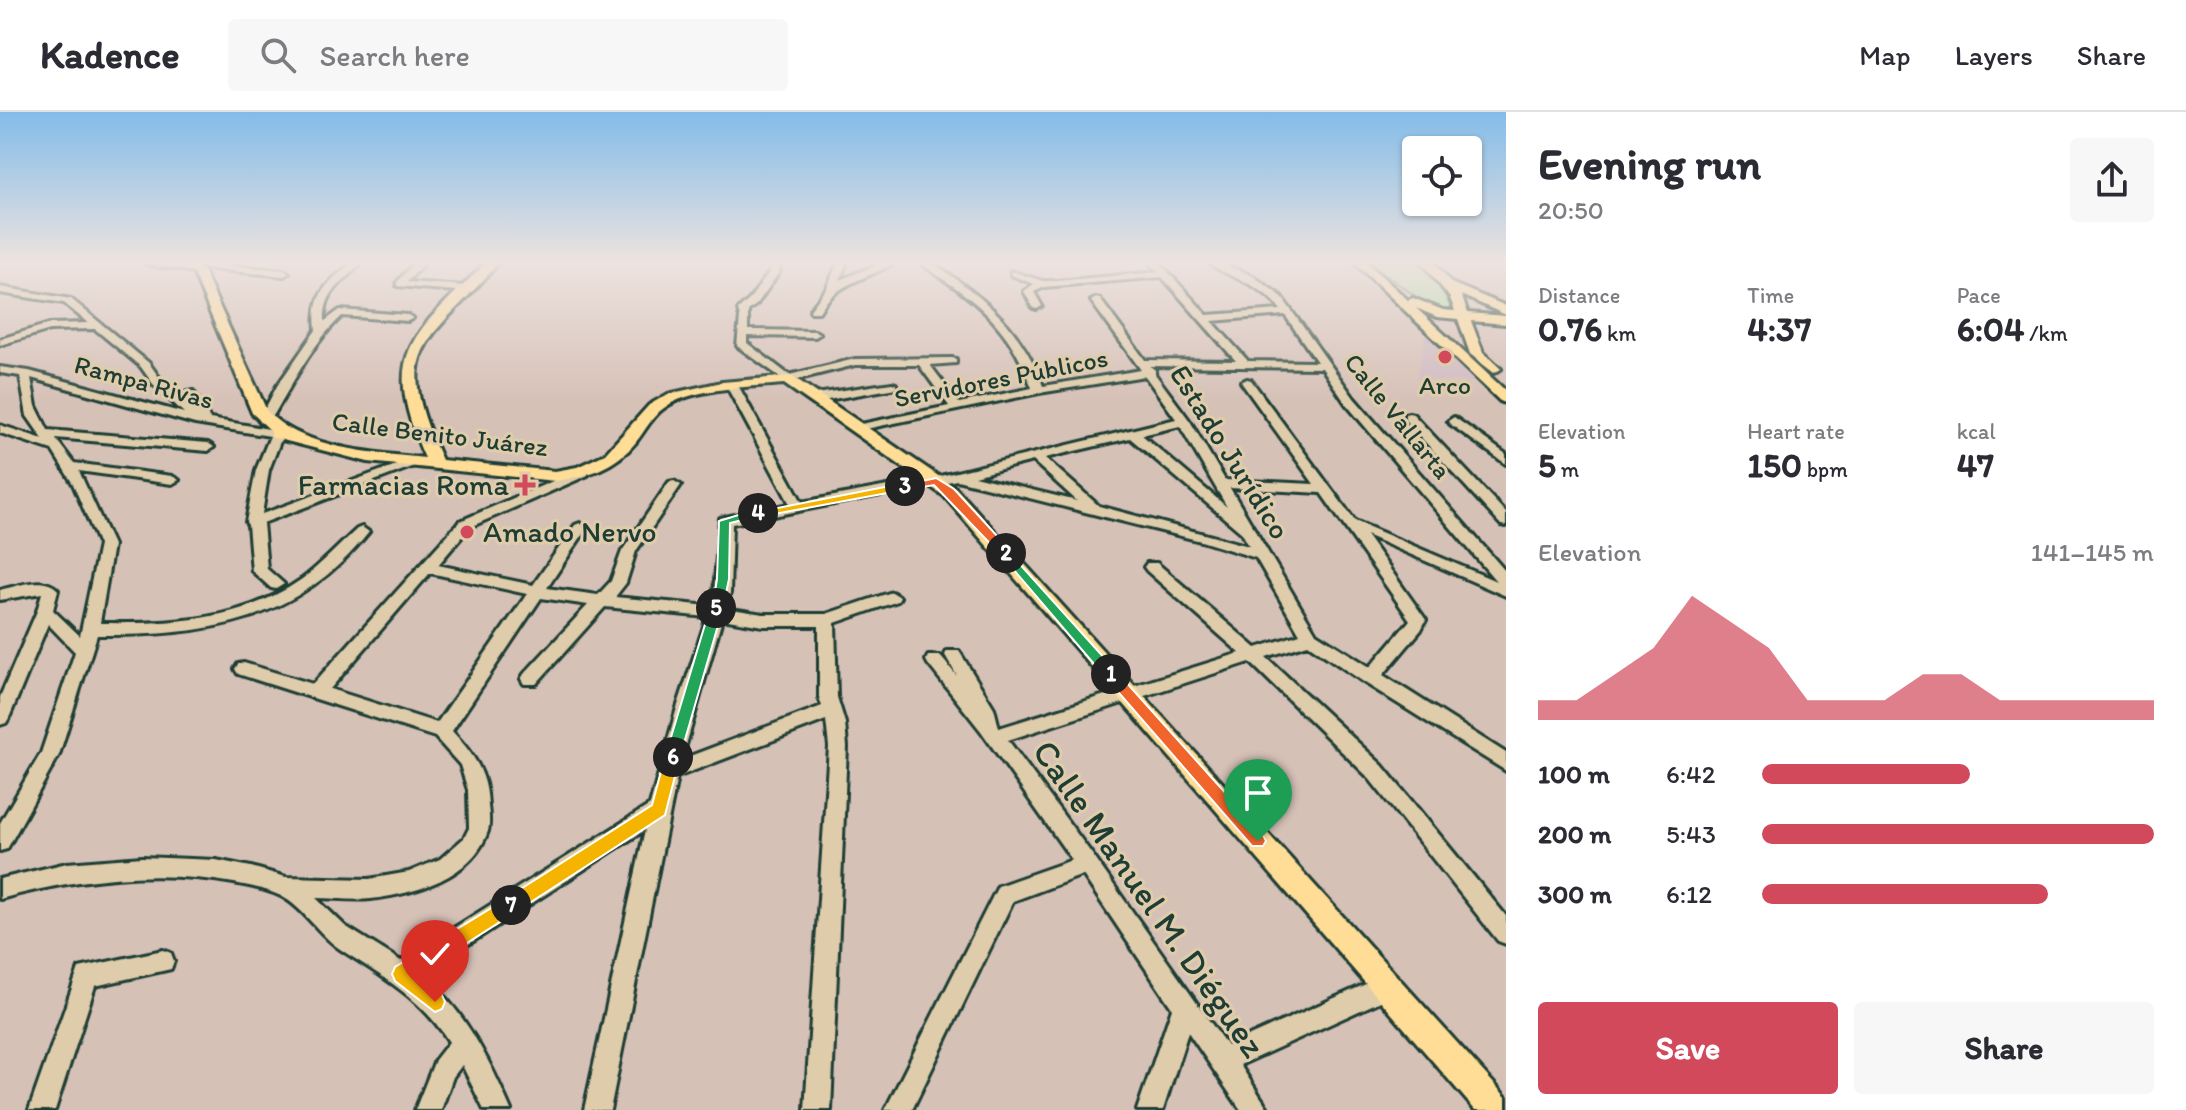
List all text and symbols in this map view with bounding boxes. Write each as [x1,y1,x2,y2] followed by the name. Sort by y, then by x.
[228,19,788,91] search box
[40,32,180,78] text: Kadence
[256,33,300,77] icon: search
[320,37,470,74] text: Search here
[1859,38,1911,72] text: Map
[1955,38,2033,72] text: Layers
[2077,38,2146,72] text: Share
[1402,136,1482,216] map controls
[1402,136,1482,216] button: locate
[1538,137,1761,190] text: Evening run
[2070,138,2154,222] button: share
[1538,194,1604,226] text: 20:50
[1538,282,1620,309] text: Distance
[1747,282,1794,309] text: Time
[1957,282,2001,309] text: Pace
[1538,309,1602,350] text: 0.76
[1747,309,1812,350] text: 4:37
[1957,309,2024,350] text: 6:04
[1602,320,1636,347] text: km
[2024,320,2068,347] text: /km
[891,342,1111,414] street label: Servidores Públicos
[1338,347,1459,486] street label: Calle Vallarta
[71,348,217,416] street label: Rampa Rivas
[1436,348,1454,366] marker: Arco
[1162,358,1299,546] street label: Estado Jurídico
[1419,369,1471,401] place label: Arco
[330,405,550,463] street label: Calle Benito Juárez
[1538,418,1625,445] text: Elevation
[1747,418,1845,445] text: Heart rate
[1957,418,1996,445] text: kcal
[1538,445,1556,486] text: 5
[1747,445,1802,486] text: 150
[1957,445,1994,486] text: 47
[1556,456,1579,483] text: m
[1802,456,1848,483] text: bpm
[298,466,509,503] place label: Farmacias Roma
[885,466,925,506] pin: 3
[899,472,911,499] text: 3
[516,476,534,494] marker: Farmacias Roma
[738,493,778,533] pin: 4
[751,499,765,526] text: 4
[483,513,657,550] place label: Amado Nervo
[458,523,476,541] marker: Amado Nervo
[986,533,1026,573] pin: 2
[1538,536,1641,568] text: Elevation
[2031,536,2154,568] text: 141–145 m
[1000,539,1012,566] text: 2
[696,588,736,628] pin: 5
[710,594,722,621] text: 5
[1091,654,1131,694] pin: 1
[1106,660,1116,687] text: 1
[1024,731,1275,1065] street label: Calle Manuel M. Diéguez
[653,737,693,777] pin: 6
[667,743,679,770] text: 6
[1538,758,1610,790] text: 100 m
[1666,758,1715,790] text: 6:42
[1224,759,1292,841] pin
[1236,771,1280,815] icon: arrive
[1538,818,1611,850] text: 200 m
[1666,818,1716,850] text: 5:43
[1538,878,1612,910] text: 300 m
[1666,878,1712,910] text: 6:12
[491,885,531,925] pin: 7
[506,891,516,918] text: 7
[401,920,469,1002] pin
[413,932,457,976] icon: check
[1538,1002,1838,1094] button: Save
[1854,1002,2154,1094] button: Share

